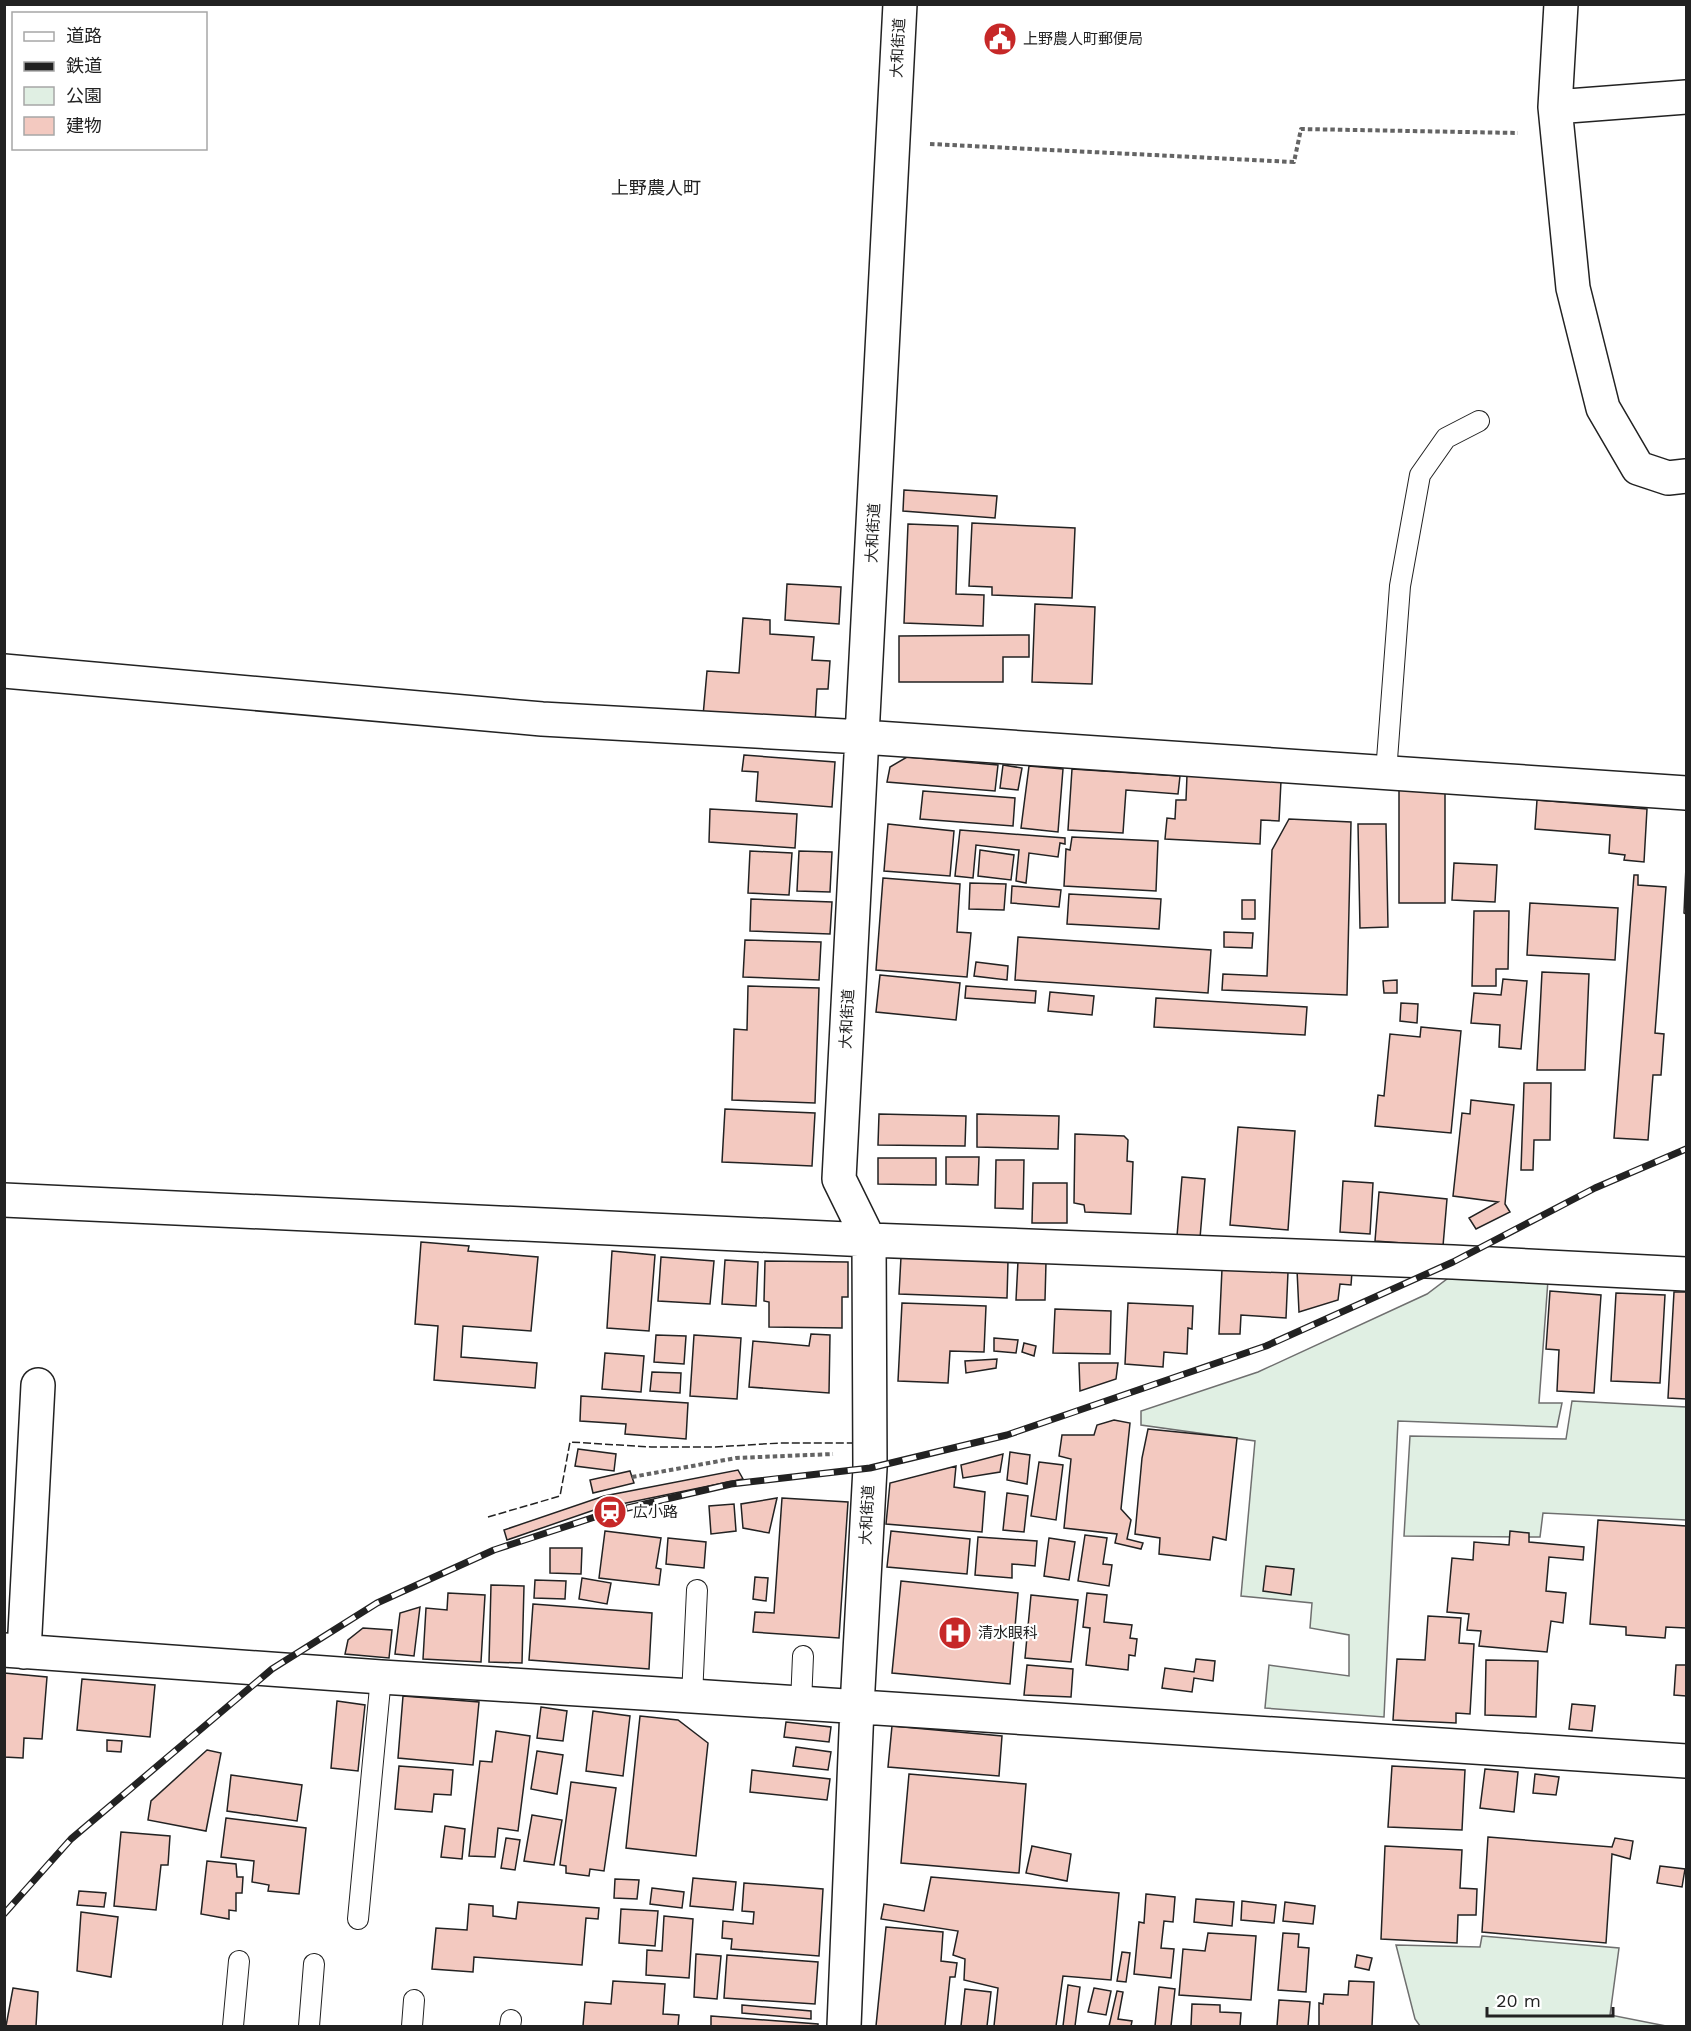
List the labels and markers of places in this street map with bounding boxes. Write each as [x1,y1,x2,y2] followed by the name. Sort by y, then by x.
[982,21,1018,57] public building icon: 上野農人町郵便局
[1023,30,1143,48] place label: 上野農人町郵便局
[592,1494,628,1530] station icon: 広小路
[633,1503,678,1521] place label: 広小路
[937,1615,973,1651] hospital icon: 清水眼科
[978,1624,1038,1642] place label: 清水眼科

